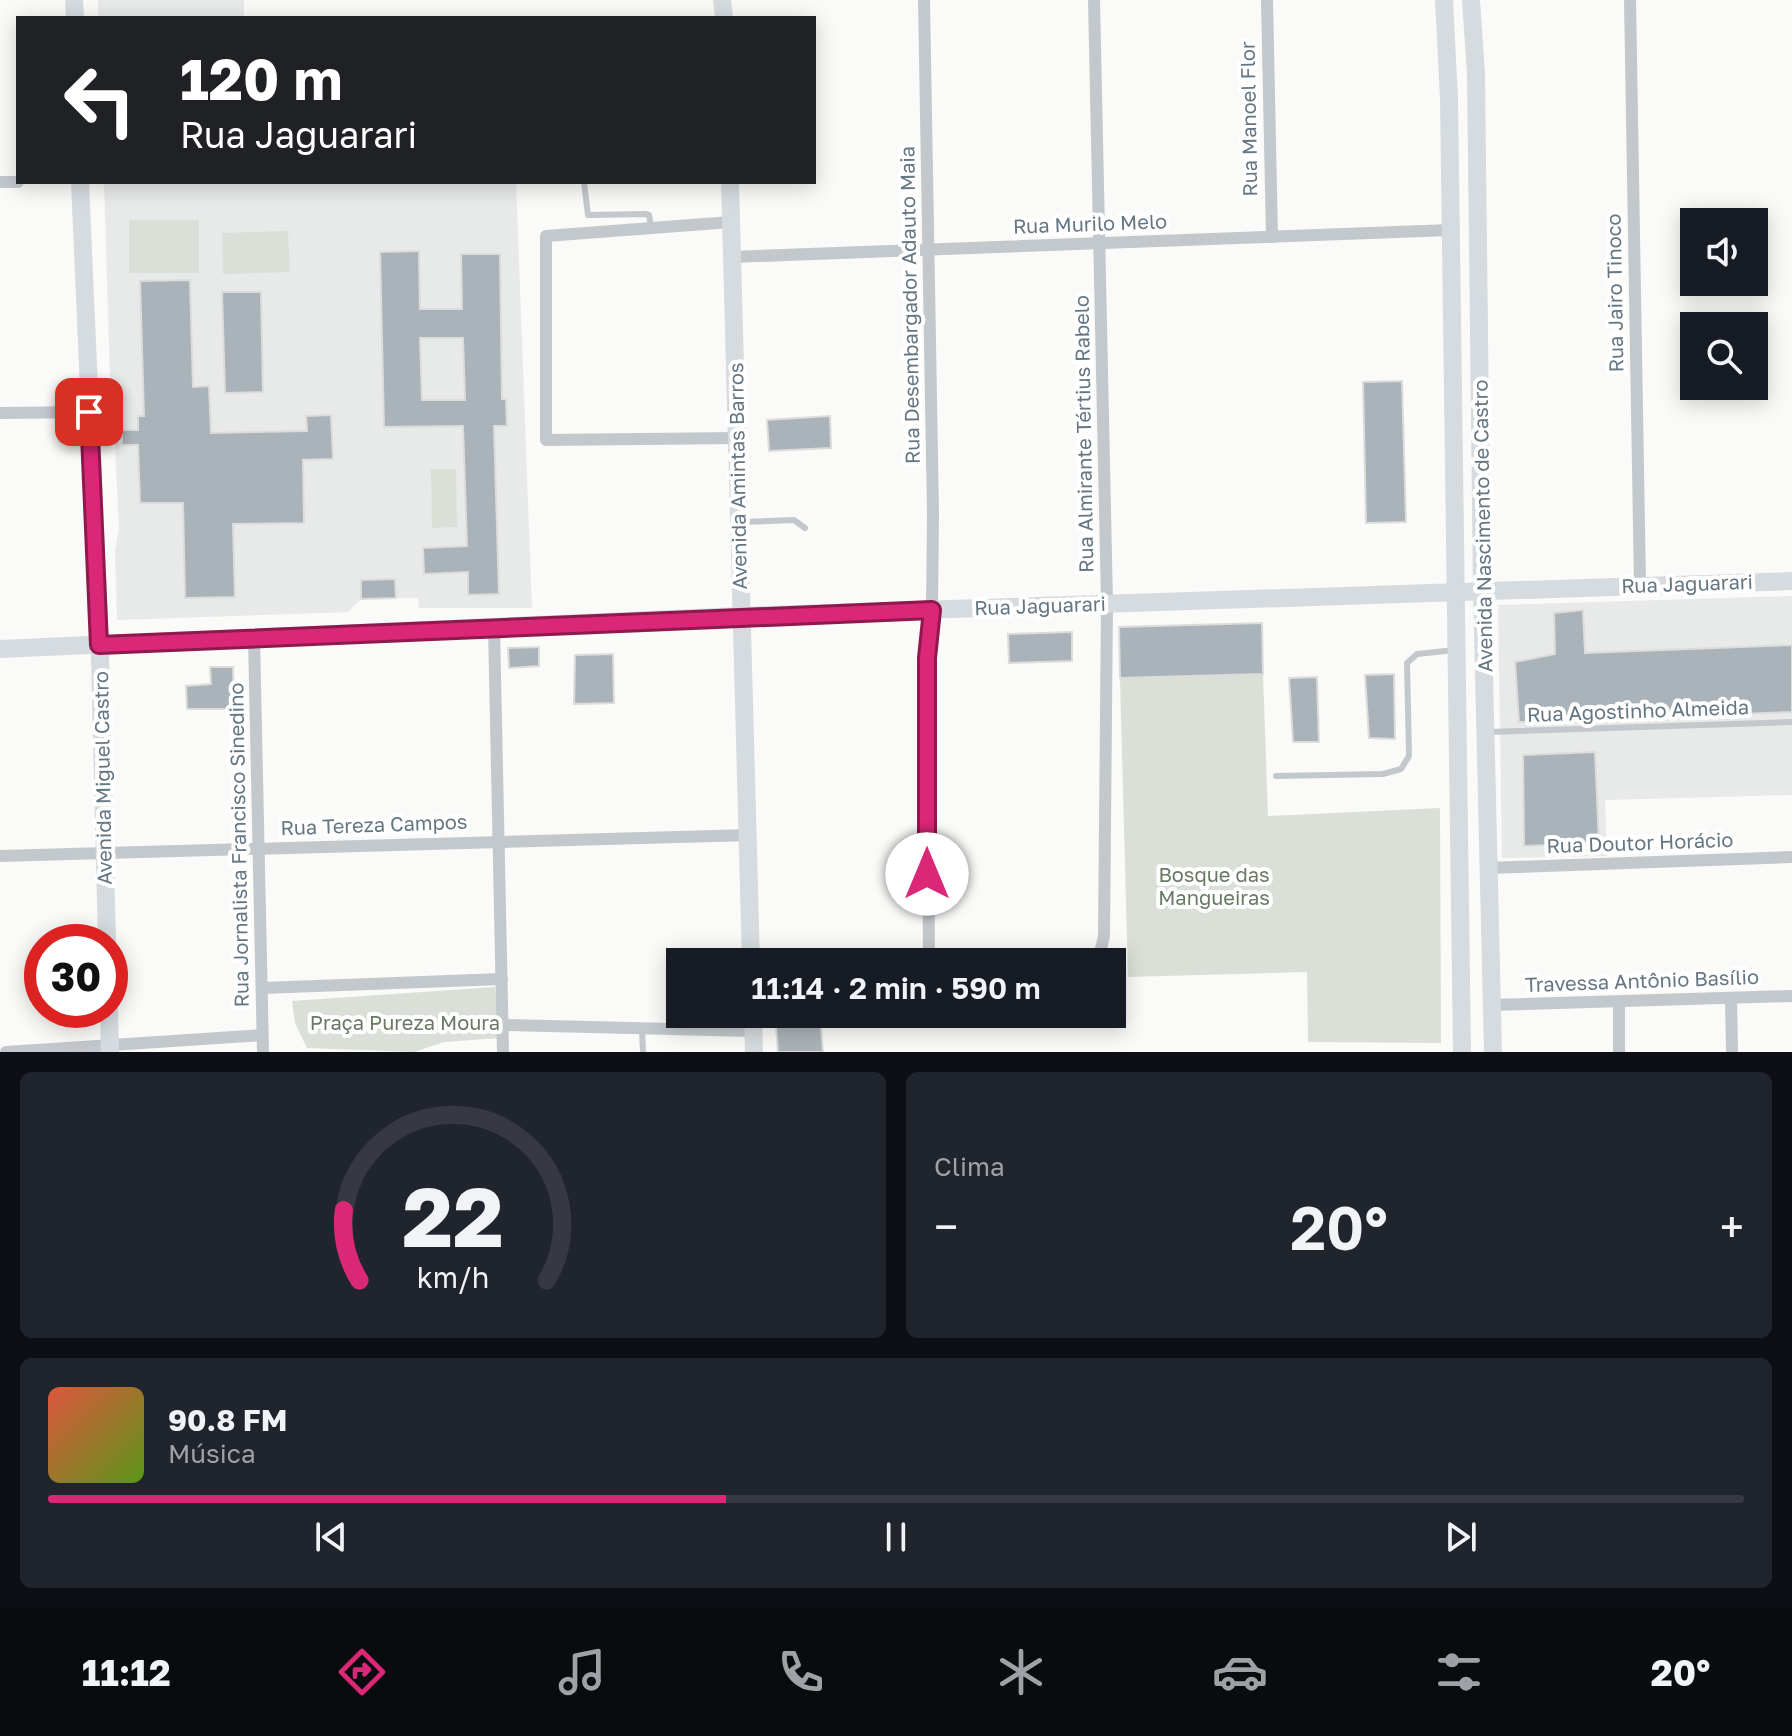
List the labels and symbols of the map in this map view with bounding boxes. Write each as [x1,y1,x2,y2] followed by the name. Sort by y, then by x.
[1235,41,1261,197] street label: Rua Manoel Flor
[894,146,924,464] street label: Rua Desembargador Adauto Maia
[1012,208,1167,238] street label: Rua Murilo Melo
[1601,213,1627,373] street label: Rua Jairo Tinoco
[1069,295,1097,573] street label: Rua Almirante Tértius Rabelo
[723,362,751,590] street label: Avenida Amintas Barros
[55,378,123,446] pin
[1467,380,1497,673] street label: Avenida Nascimento de Castro
[1621,569,1753,597] street label: Rua Jaguarari
[974,591,1106,619] street label: Rua Jaguarari
[88,671,116,885] street label: Avenida Miguel Castro
[223,683,253,1008] street label: Rua Jornalista Francisco Sinedino
[1526,694,1749,726] street label: Rua Agostinho Almeida
[280,809,468,839] street label: Rua Tereza Campos
[1546,827,1734,857] street label: Rua Doutor Horácio
[885,832,969,916] position arrow
[1158,862,1270,909] park label: Bosque das Mangueiras
[24,924,128,1028] speed limit sign: 30
[1525,964,1759,996] street label: Travessa Antônio Basílio
[310,1010,500,1034] park label: Praça Pureza Moura

